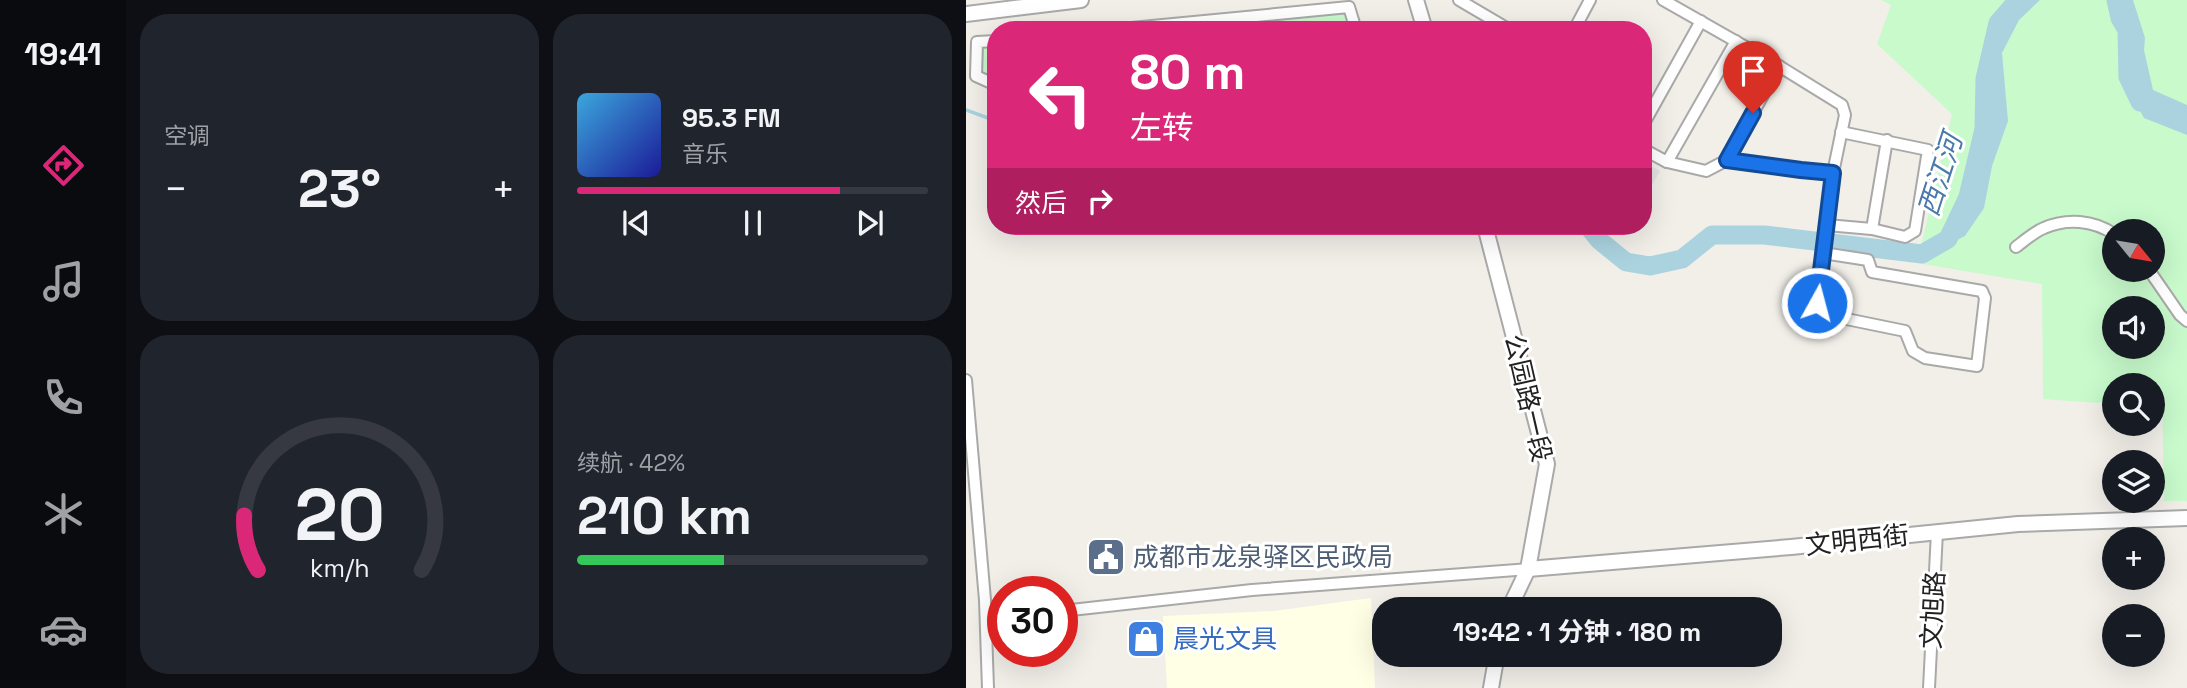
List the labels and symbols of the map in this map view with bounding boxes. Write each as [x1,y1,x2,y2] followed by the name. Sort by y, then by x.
[1723,41,1783,113] pin
[1910,125,1972,221] water label: 西江河
[2102,219,2165,282] north arrow
[1780,266,1854,340] position arrow
[1497,331,1559,465] street label: 公园路一段
[1804,518,1910,562] street label: 文明西街
[1085,536,1127,578] public building icon: 成都市龙泉驿区民政局
[1133,540,1393,574] place label: 成都市龙泉驿区民政局
[1914,570,1952,650] street label: 文旭路
[987,576,1078,667] speed limit sign: 30
[1125,618,1167,660] shop icon: 晨光文具
[1173,622,1277,656] place label: 晨光文具

